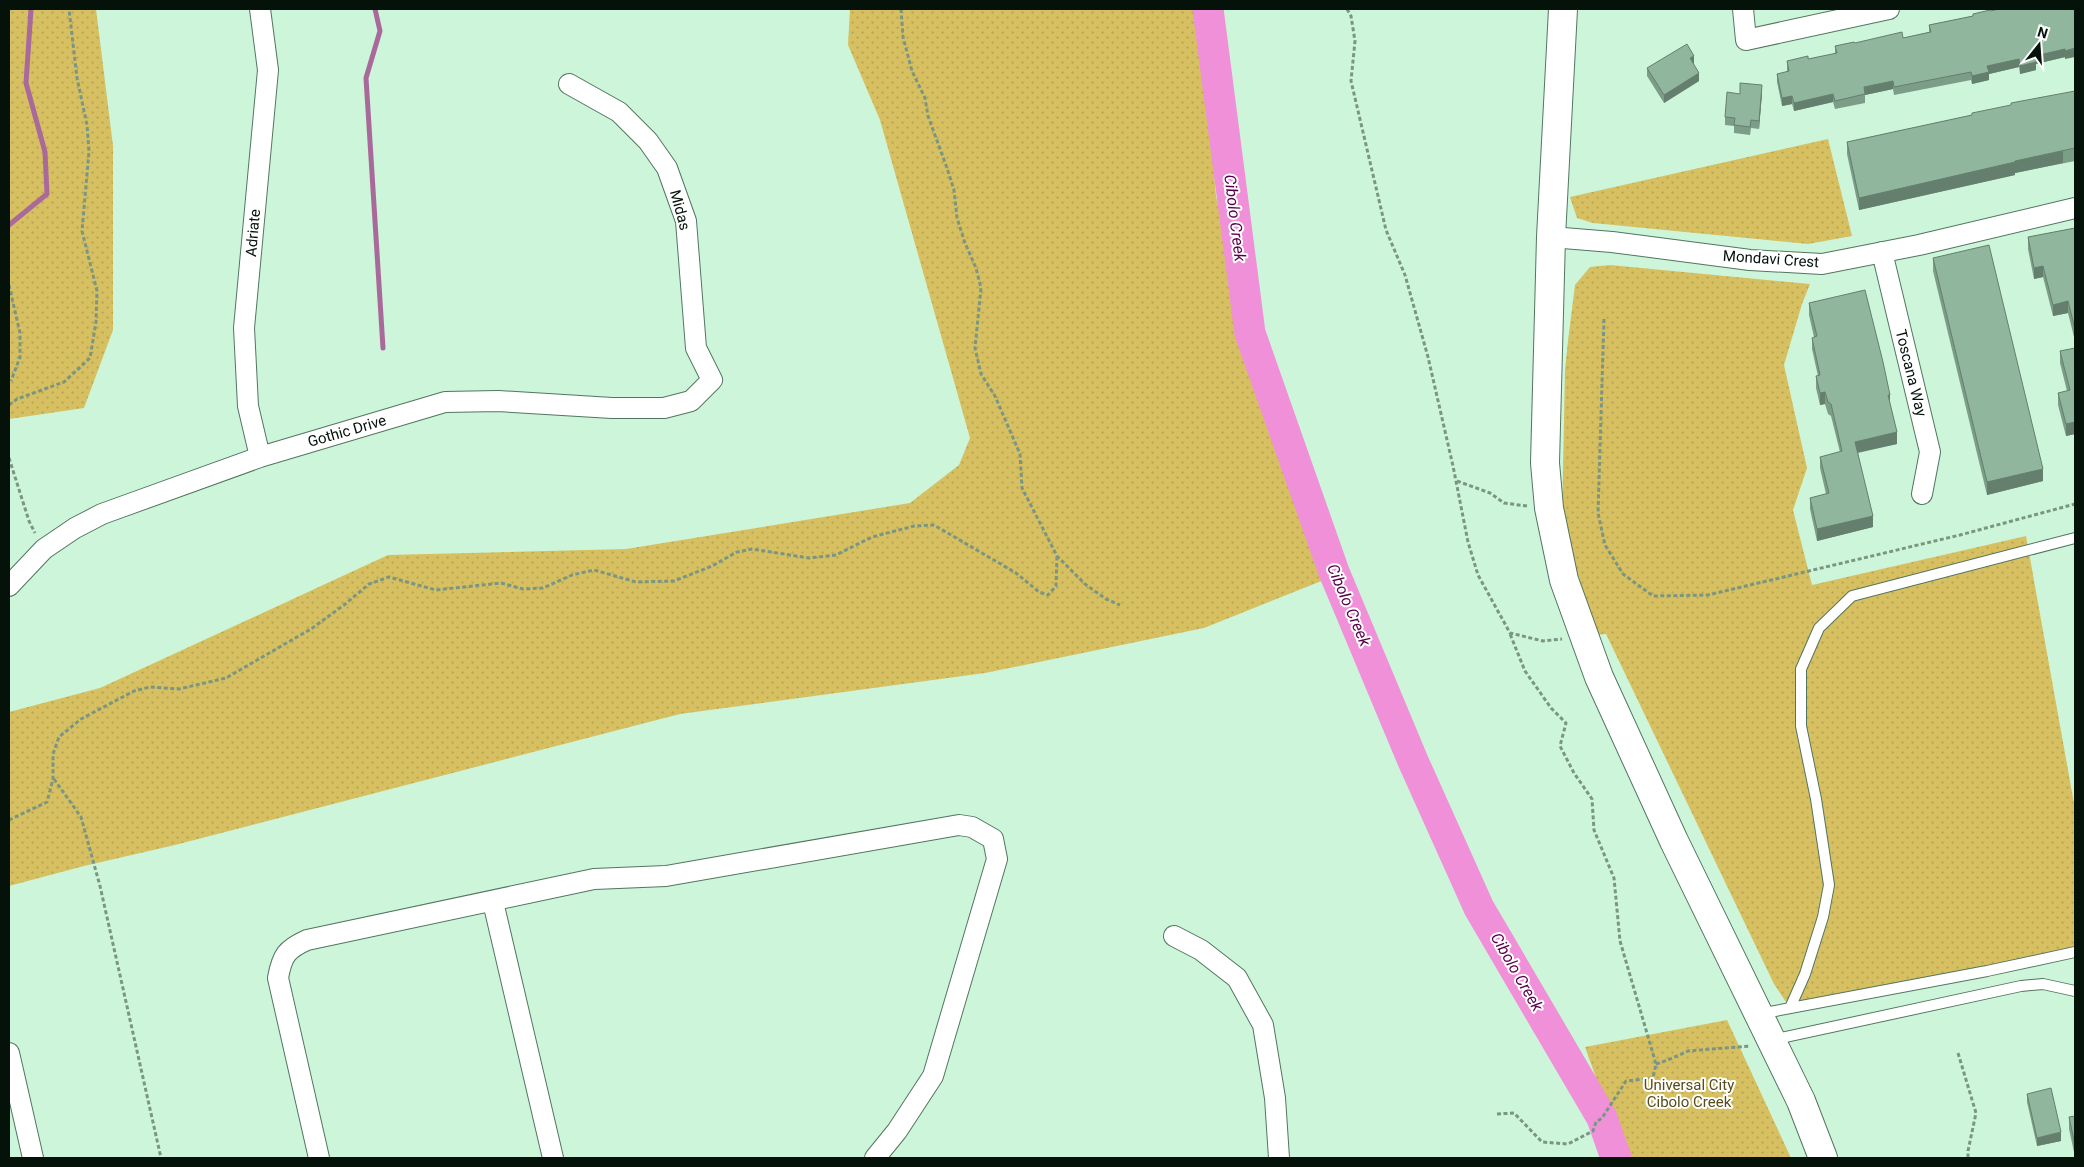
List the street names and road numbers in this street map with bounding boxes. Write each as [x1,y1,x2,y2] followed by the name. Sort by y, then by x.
[666,188,694,232] street label: Midas
[242,208,264,258] street label: Adriate
[1722,247,1820,271] street label: Mondavi Crest
[1892,328,1930,418] street label: Toscana Way
[306,411,388,451] street label: Gothic Drive

